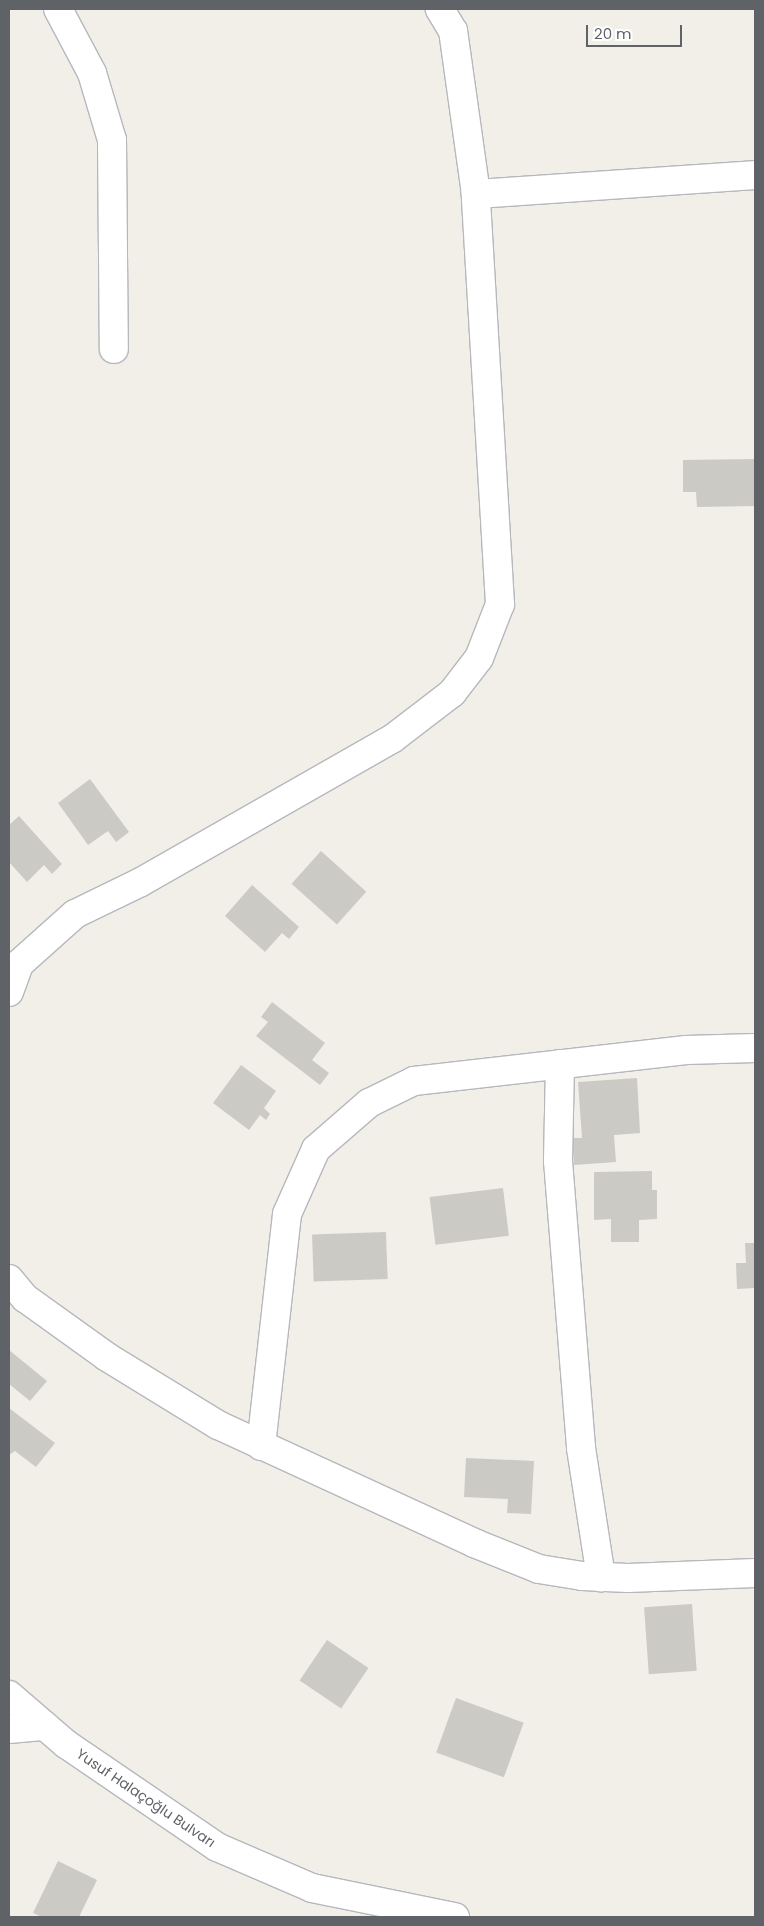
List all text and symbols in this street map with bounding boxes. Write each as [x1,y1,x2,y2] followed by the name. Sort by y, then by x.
[589,15,685,47] scale bar
[594,23,632,44] text: 20 m
[73,1745,219,1851] street label: Yusuf Halaçoğlu Bulvarı

